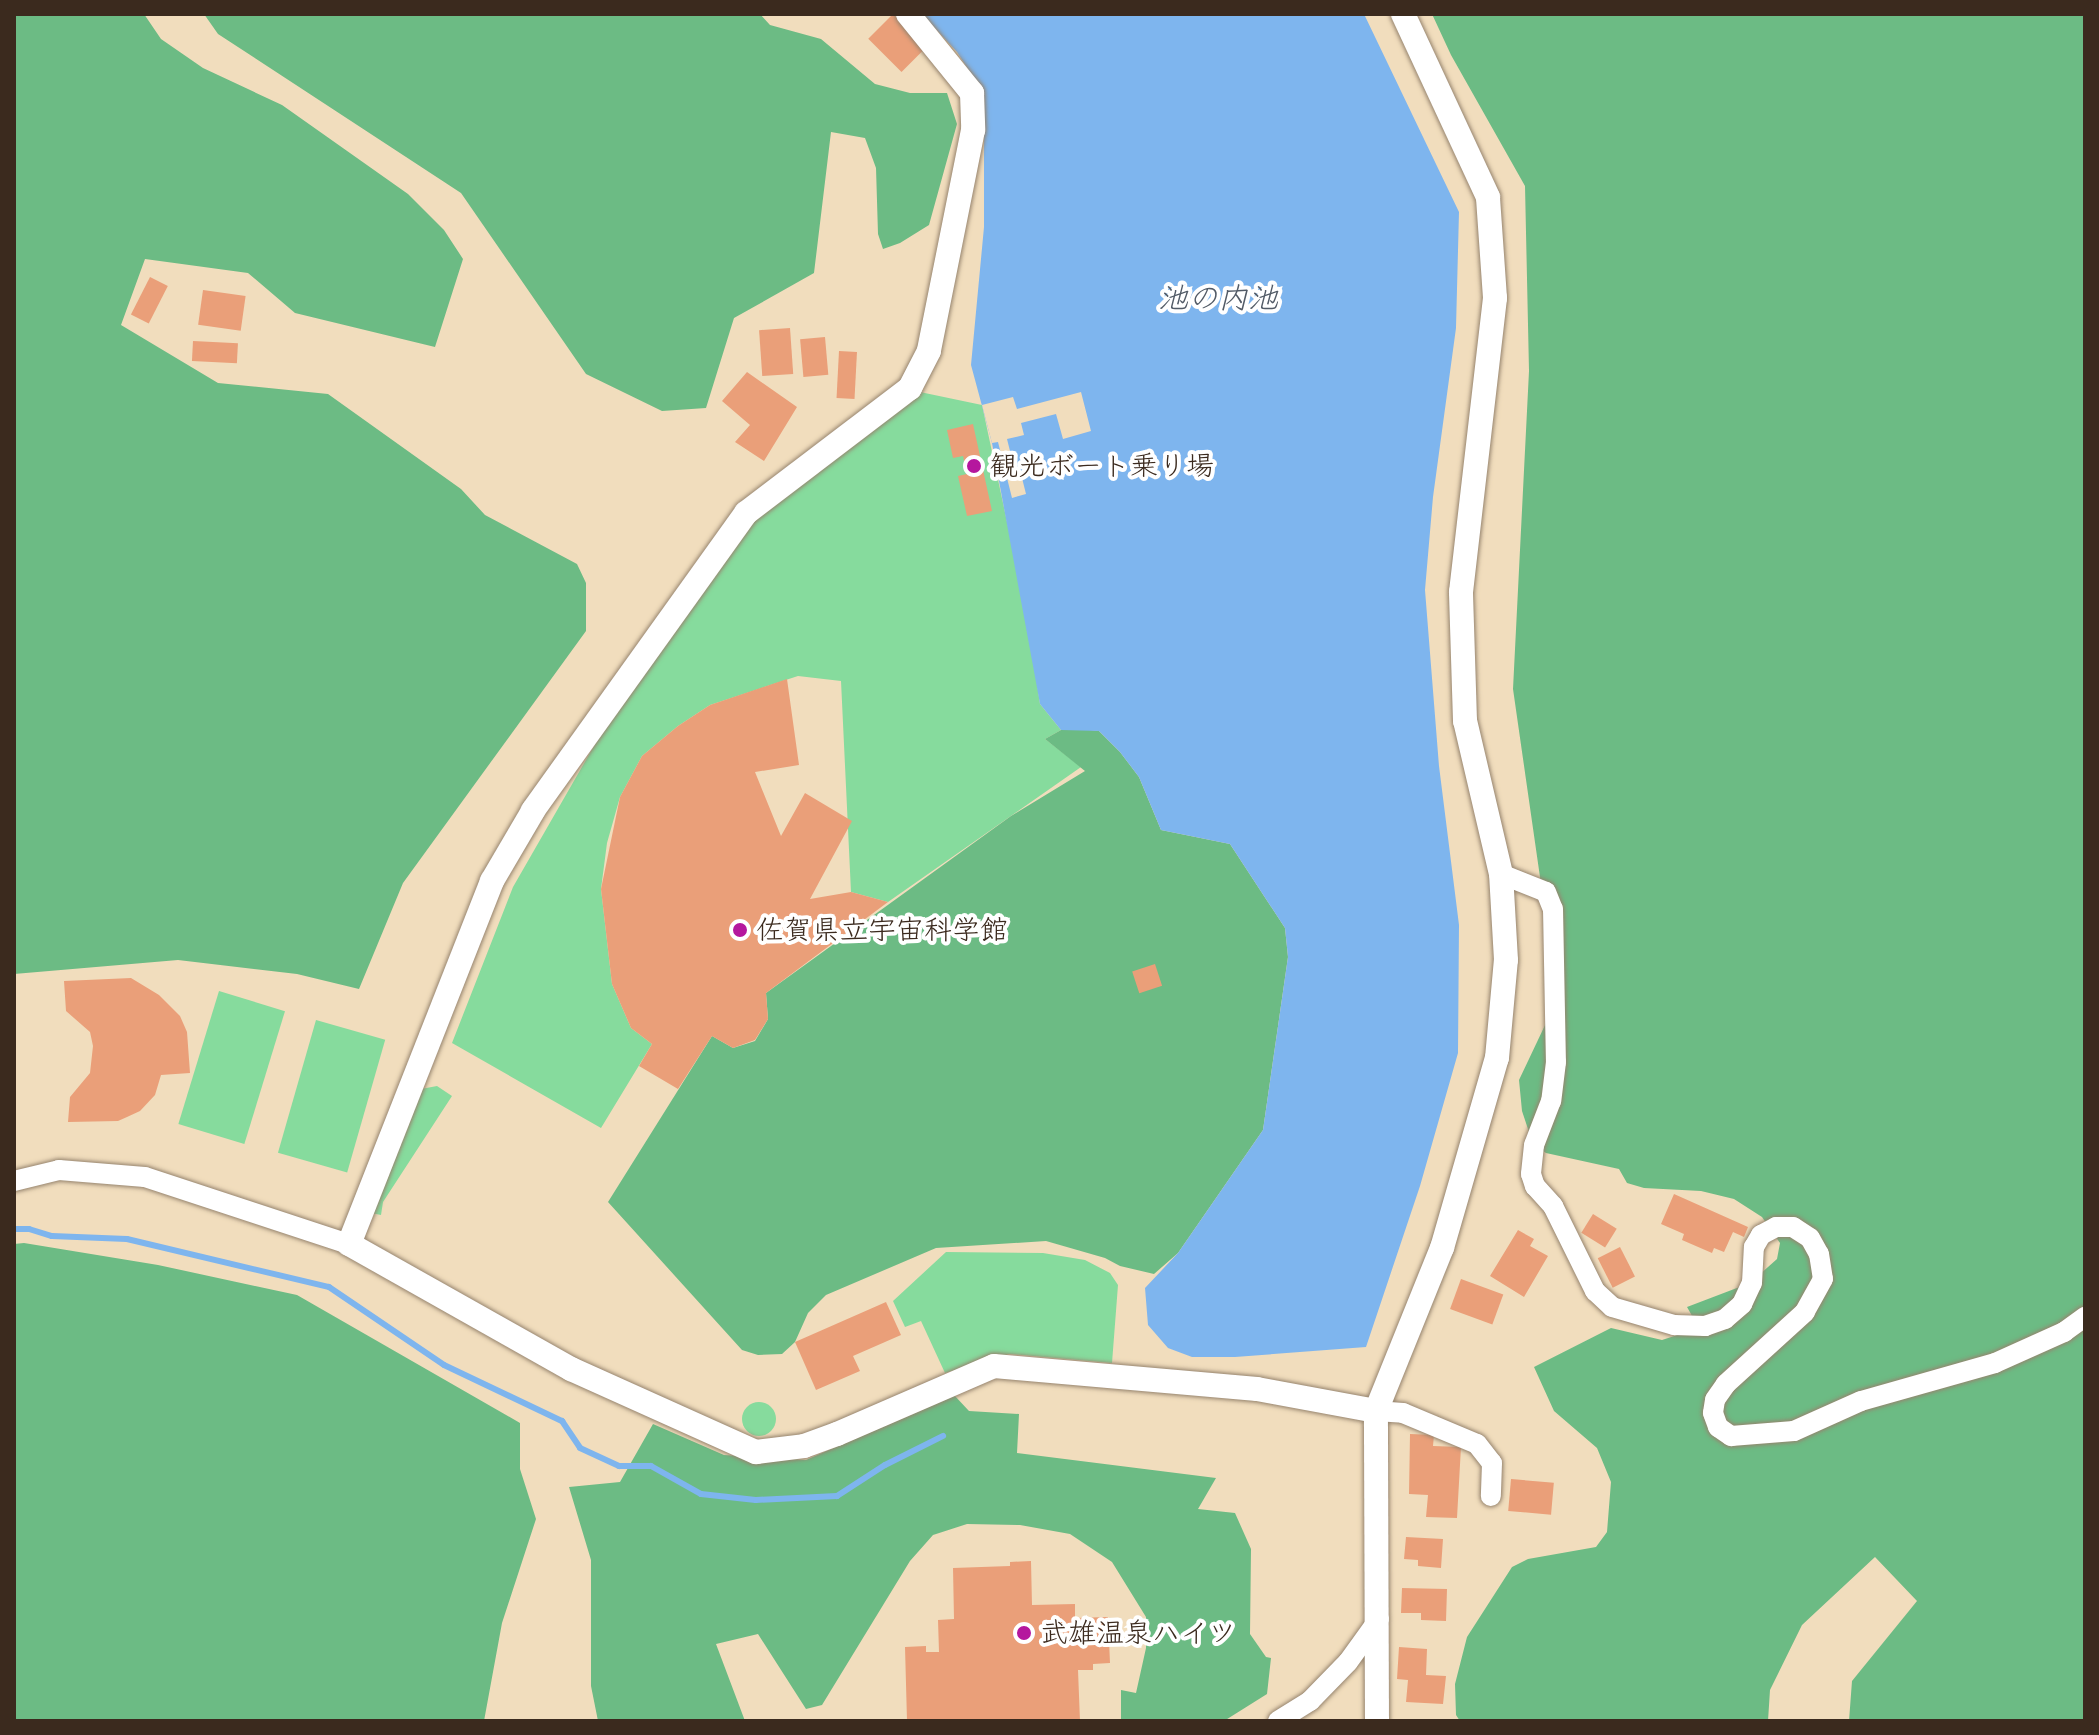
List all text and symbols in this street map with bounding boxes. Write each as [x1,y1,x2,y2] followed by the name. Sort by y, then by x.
[1158,281,1278,317] water label: 池の内池
[990,449,1214,483] place label: 観光ボート乗り場
[965,457,983,475] marker: 観光ボート乗り場
[756,913,1008,947] place label: 佐賀県立宇宙科学館
[731,921,749,939] marker: 佐賀県立宇宙科学館
[1040,1616,1236,1650] place label: 武雄温泉ハイツ
[1015,1624,1033,1642] marker: 武雄温泉ハイツ

